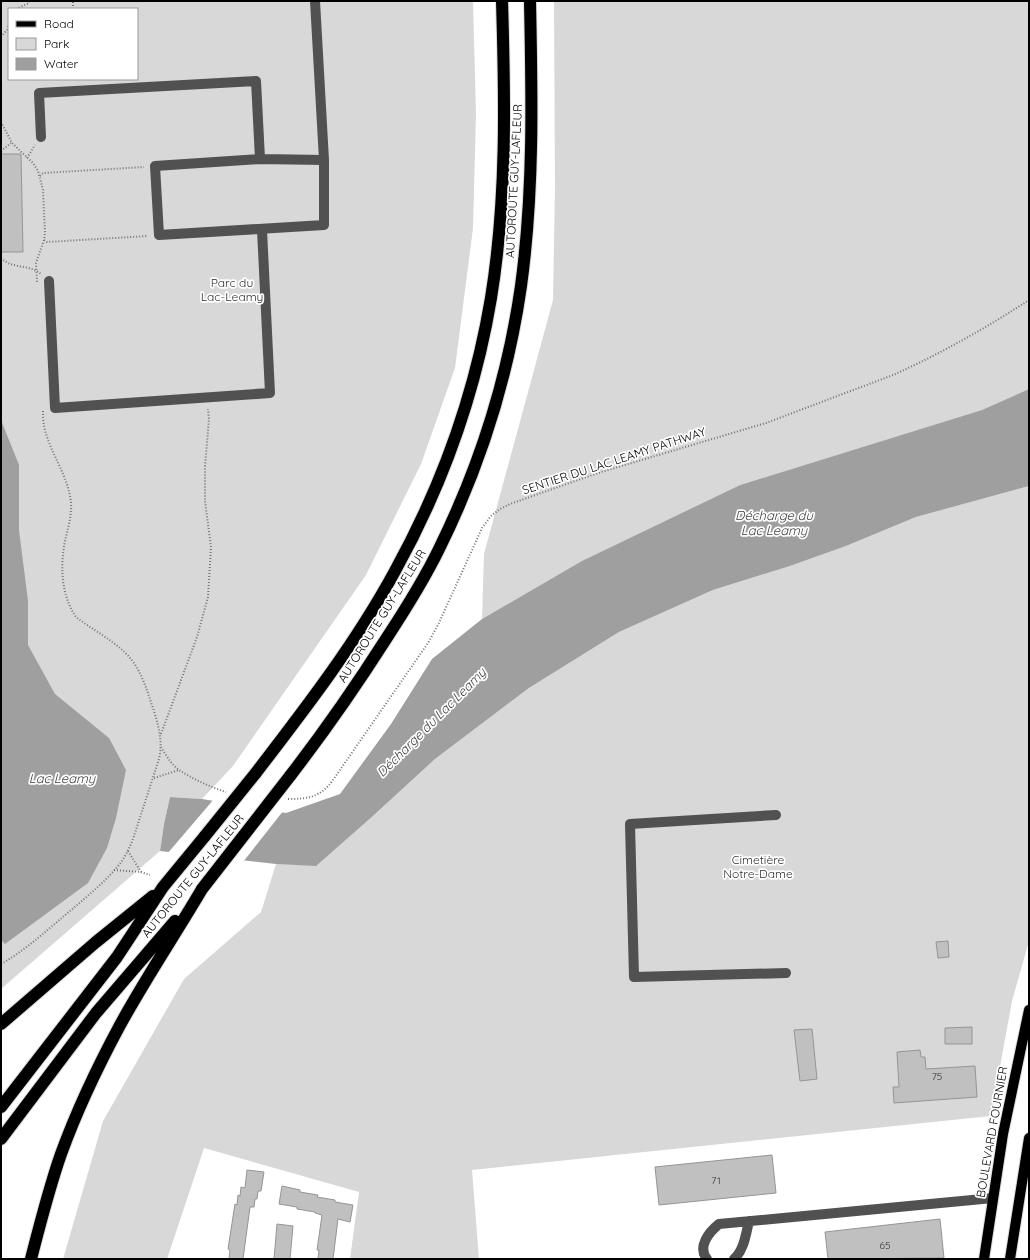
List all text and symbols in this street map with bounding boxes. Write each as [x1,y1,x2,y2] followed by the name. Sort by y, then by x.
[8,8,138,80] legend
[44,16,74,31] text: Road
[44,36,69,51] text: Park
[44,56,79,71] text: Water
[502,104,525,258] street label: AUTOROUTE GUY-LAFLEUR
[201,275,263,304] park label: Parc du Lac-Leamy
[520,424,708,497] street label: SENTIER DU LAC LEAMY PATHWAY
[735,507,814,538] water label: Décharge du Lac Leamy
[334,546,429,685] street label: AUTOROUTE GUY-LAFLEUR
[373,664,489,780] water label: Décharge du Lac Leamy
[29,770,96,786] water label: Lac Leamy
[138,811,247,940] street label: AUTOROUTE GUY-LAFLEUR
[723,852,793,881] park label: Cimetière Notre-Dame
[973,1065,1010,1199] street label: BOULEVARD FOURNIER
[932,1070,942,1083] house number: 75
[711,1174,721,1187] house number: 71
[880,1239,890,1252] house number: 65

